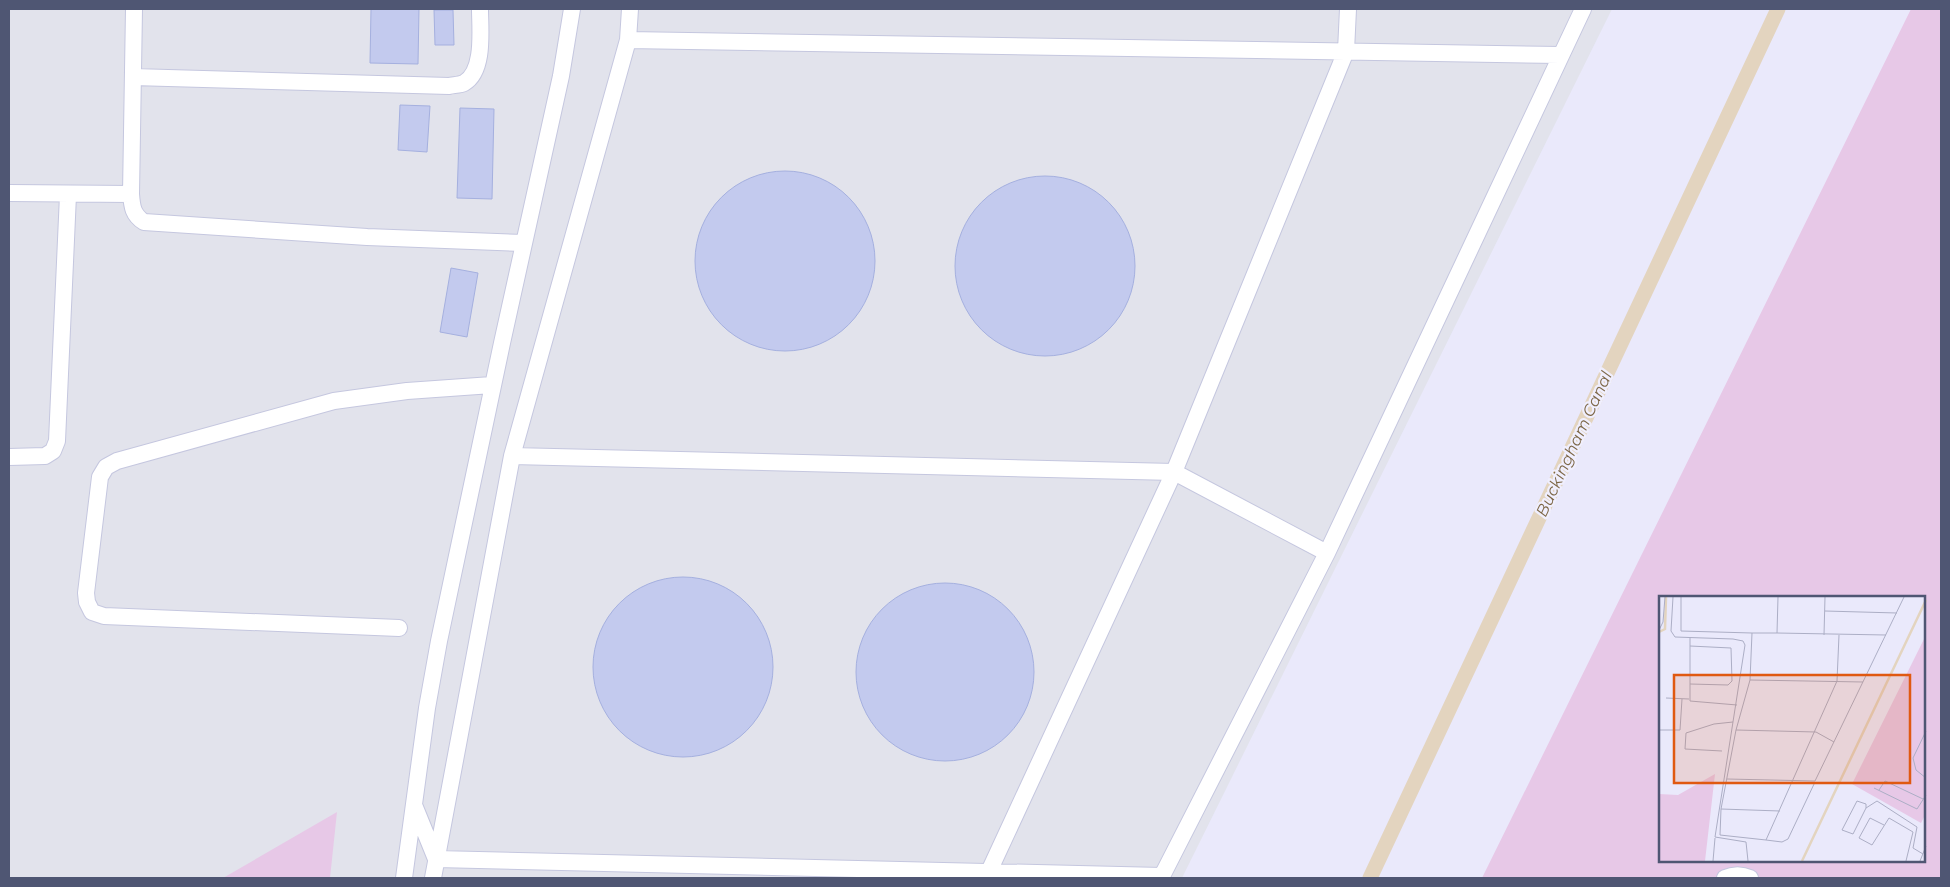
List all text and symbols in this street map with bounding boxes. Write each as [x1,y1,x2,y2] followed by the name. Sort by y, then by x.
[1532,368,1616,520] water label: Buckingham Canal
[1659,596,1925,862] inset map

